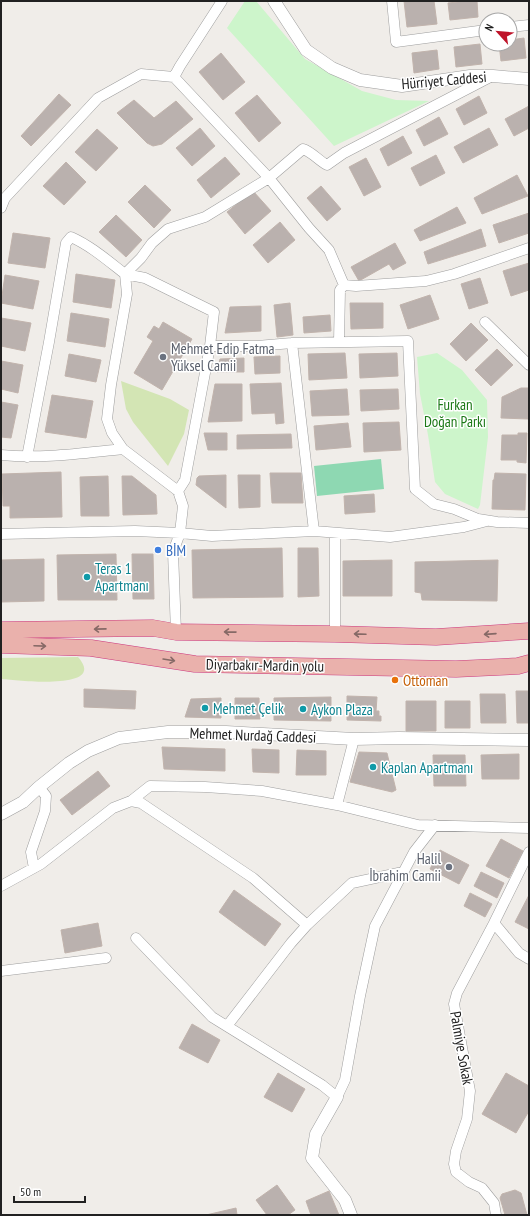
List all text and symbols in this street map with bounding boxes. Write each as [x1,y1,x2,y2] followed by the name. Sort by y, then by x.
[478,12,518,52] north arrow
[482,22,497,33] text: N
[401,67,487,93] street label: Hürriyet Caddesi
[171,339,275,375] place label: Mehmet Edip Fatma Yüksel Camii
[158,352,168,362] marker: Mehmet Edip Fatma Yüksel Camii
[424,395,486,431] park label: Furkan Doğan Parkı
[166,541,186,560] place label: BİM
[153,545,163,555] marker: BİM
[95,559,149,595] place label: Teras 1 Apartmanı
[82,572,92,582] marker: Teras 1 Apartmanı
[94,625,107,633] one-way arrow
[224,628,237,636] one-way arrow
[484,630,497,637] one-way arrow
[354,631,367,638] one-way arrow
[33,643,46,650] one-way arrow
[206,654,324,676] street label: Diyarbakır-Mardin yolu
[162,656,175,664] one-way arrow
[403,671,448,690] place label: Ottoman
[390,675,400,685] marker: Ottoman
[213,699,284,718] place label: Mehmet Çelik
[311,700,373,719] place label: Aykon Plaza
[200,703,210,713] marker: Mehmet Çelik
[298,704,308,714] marker: Aykon Plaza
[189,723,317,747] street label: Mehmet Nurdağ Caddesi
[381,758,473,777] place label: Kaplan Apartmanı
[368,762,378,772] marker: Kaplan Apartmanı
[369,849,441,885] place label: Halil İbrahim Camii
[444,862,454,872] marker: Halil İbrahim Camii
[446,1010,478,1086] street label: Palmiye Sokak
[14,1178,85,1204] scale bar
[20,1184,41,1199] text: 50 m

